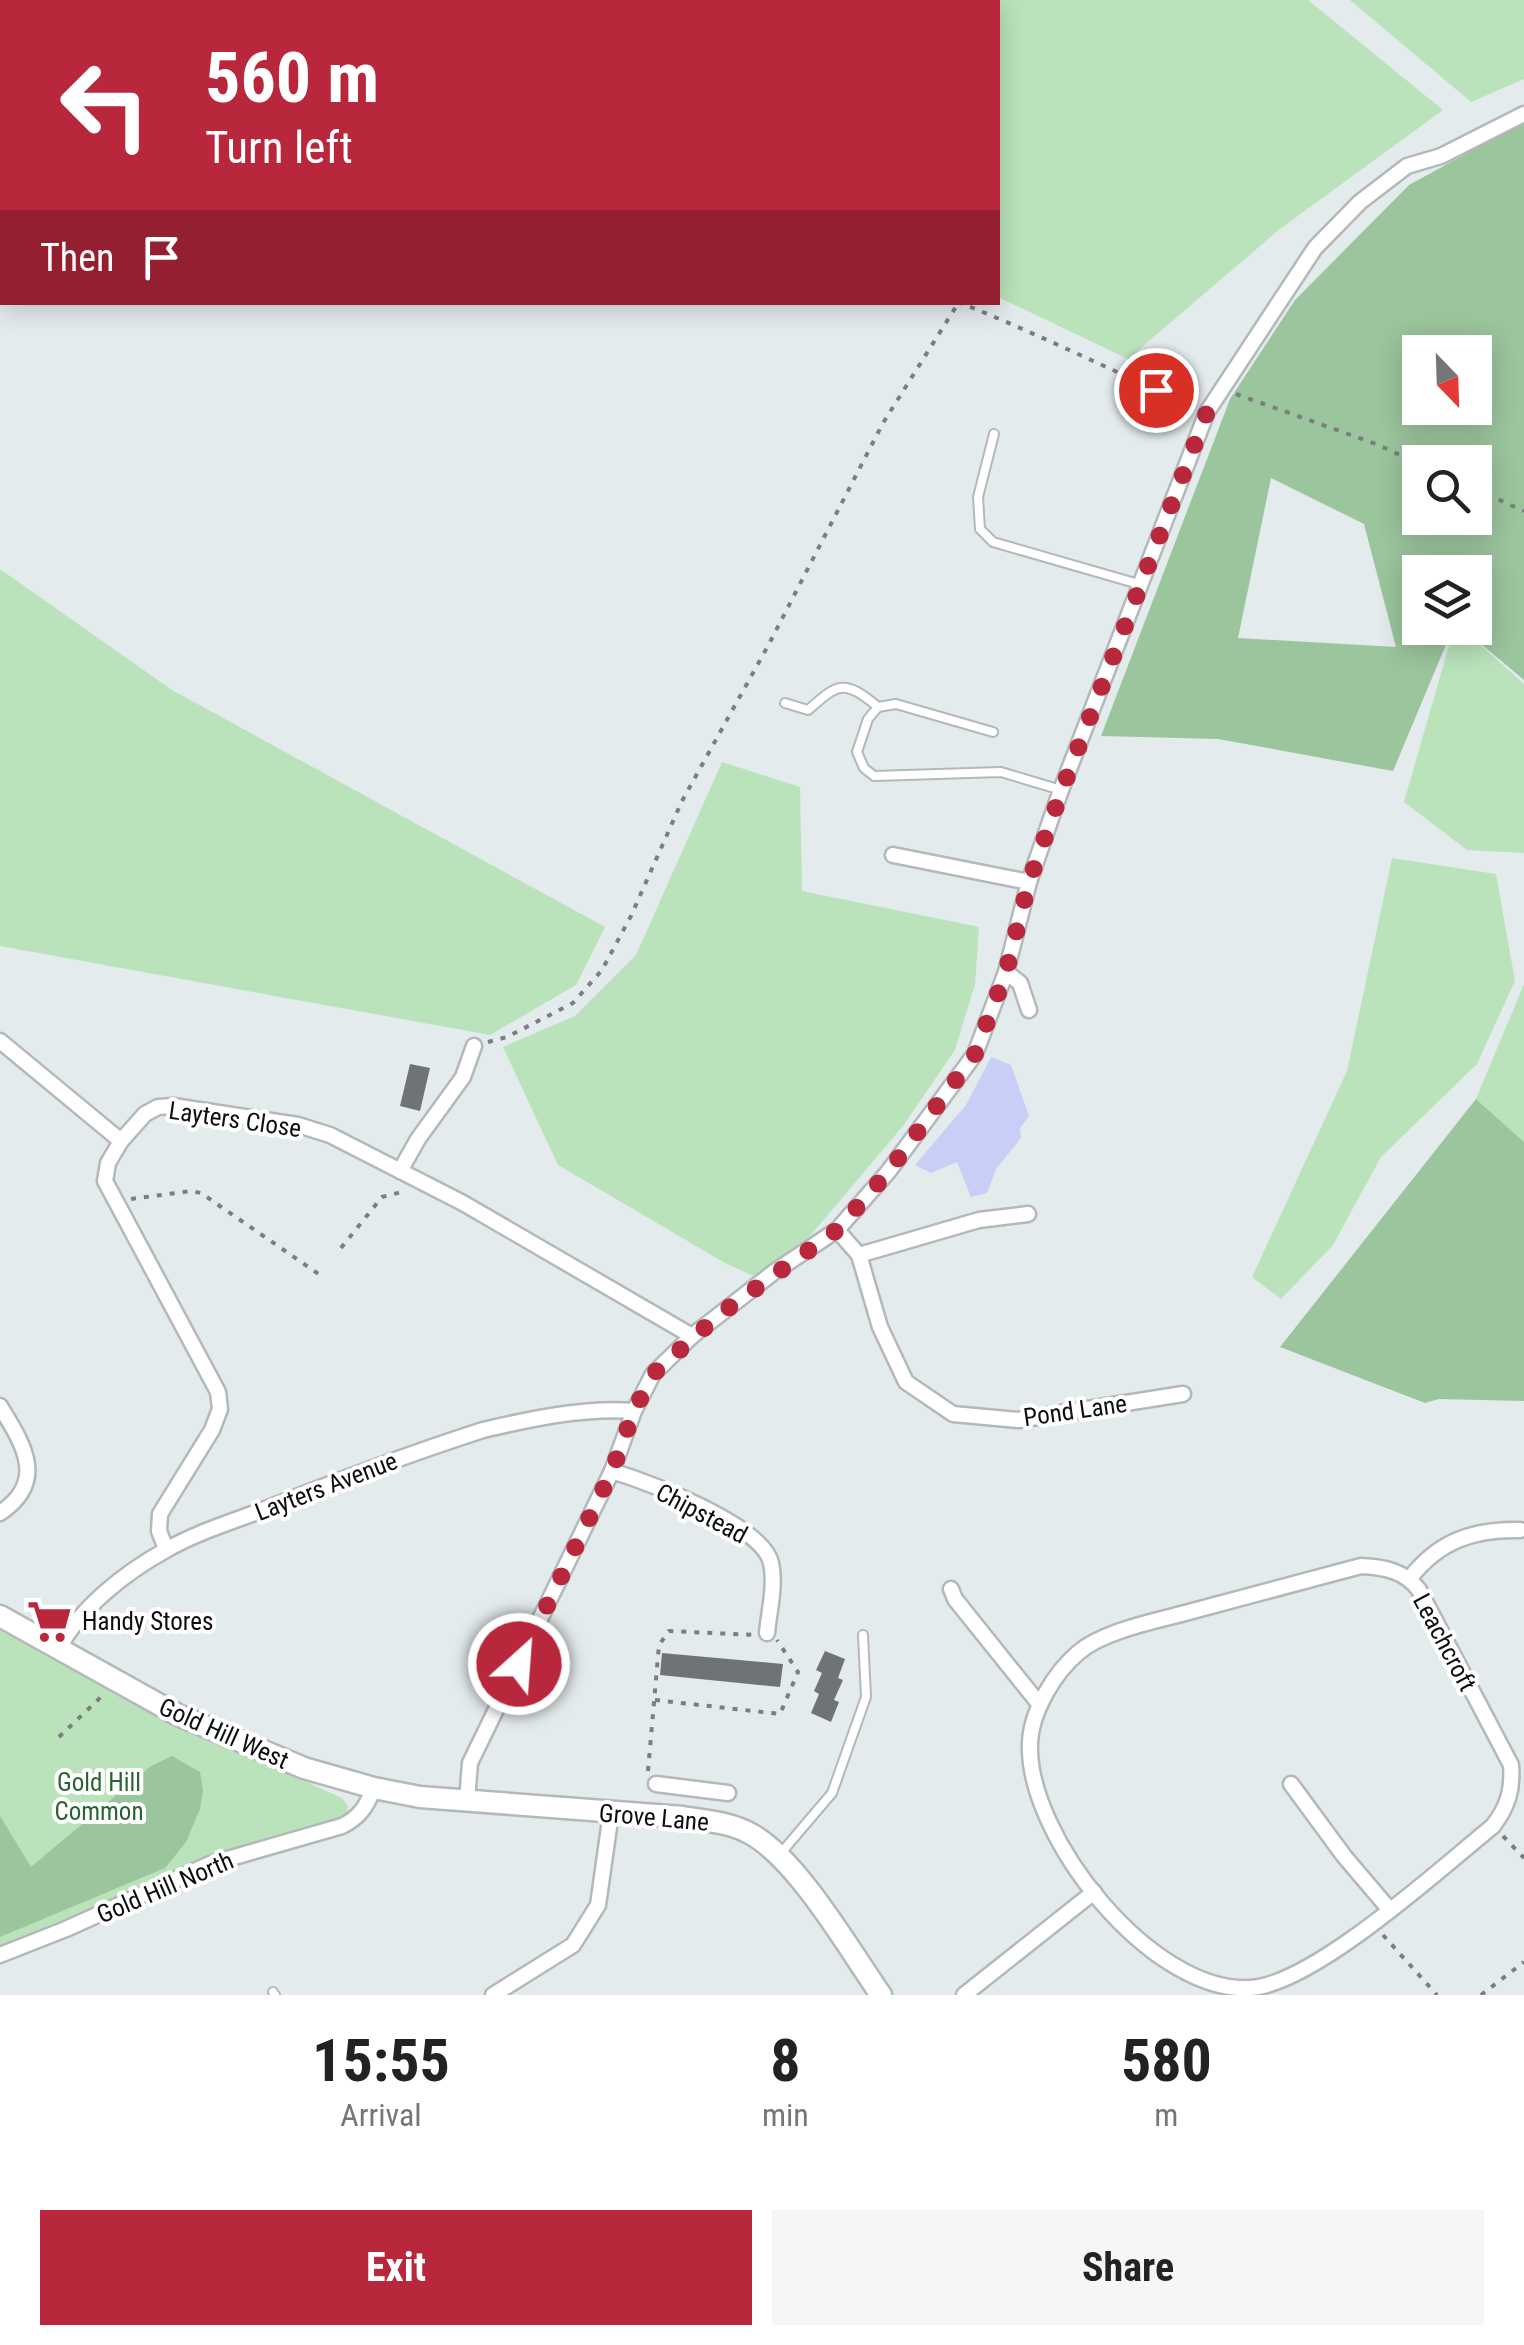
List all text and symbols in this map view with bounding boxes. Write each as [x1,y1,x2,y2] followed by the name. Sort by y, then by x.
[205,37,379,119] text: 560 m
[40,40,170,170] icon: left
[205,121,353,174] text: Turn left
[134,230,189,285] icon: arrive
[40,236,114,280] text: Then
[1402,335,1492,425] north arrow
[1402,335,1492,645] map controls
[1114,348,1199,433] pin
[1129,363,1184,418] icon: arrive
[1402,445,1492,535] button: search
[1402,555,1492,645] button: layers
[167,1096,303,1143] street label: Layters Close
[1021,1389,1129,1432] street label: Pond Lane
[251,1446,401,1527] street label: Layters Avenue
[651,1477,752,1550] street label: Chipstead
[1407,1589,1482,1696] street label: Leachcroft
[25,1597,73,1645] supermarket icon: Handy Stores
[82,1607,213,1636] place label: Handy Stores
[467,1612,571,1716] position arrow
[154,1692,293,1775] street label: Gold Hill West
[54,1768,144,1826] park label: Gold Hill Common
[598,1798,710,1837] street label: Grove Lane
[93,1846,238,1929] street label: Gold Hill North
[312,2025,450,2096] text: 15:55
[770,2025,801,2096] text: 8
[1121,2025,1212,2096] text: 580
[340,2096,422,2134] text: Arrival
[762,2096,809,2134] text: min
[1154,2096,1178,2134] text: m
[40,2210,752,2325] button: Exit
[772,2210,1484,2325] button: Share

